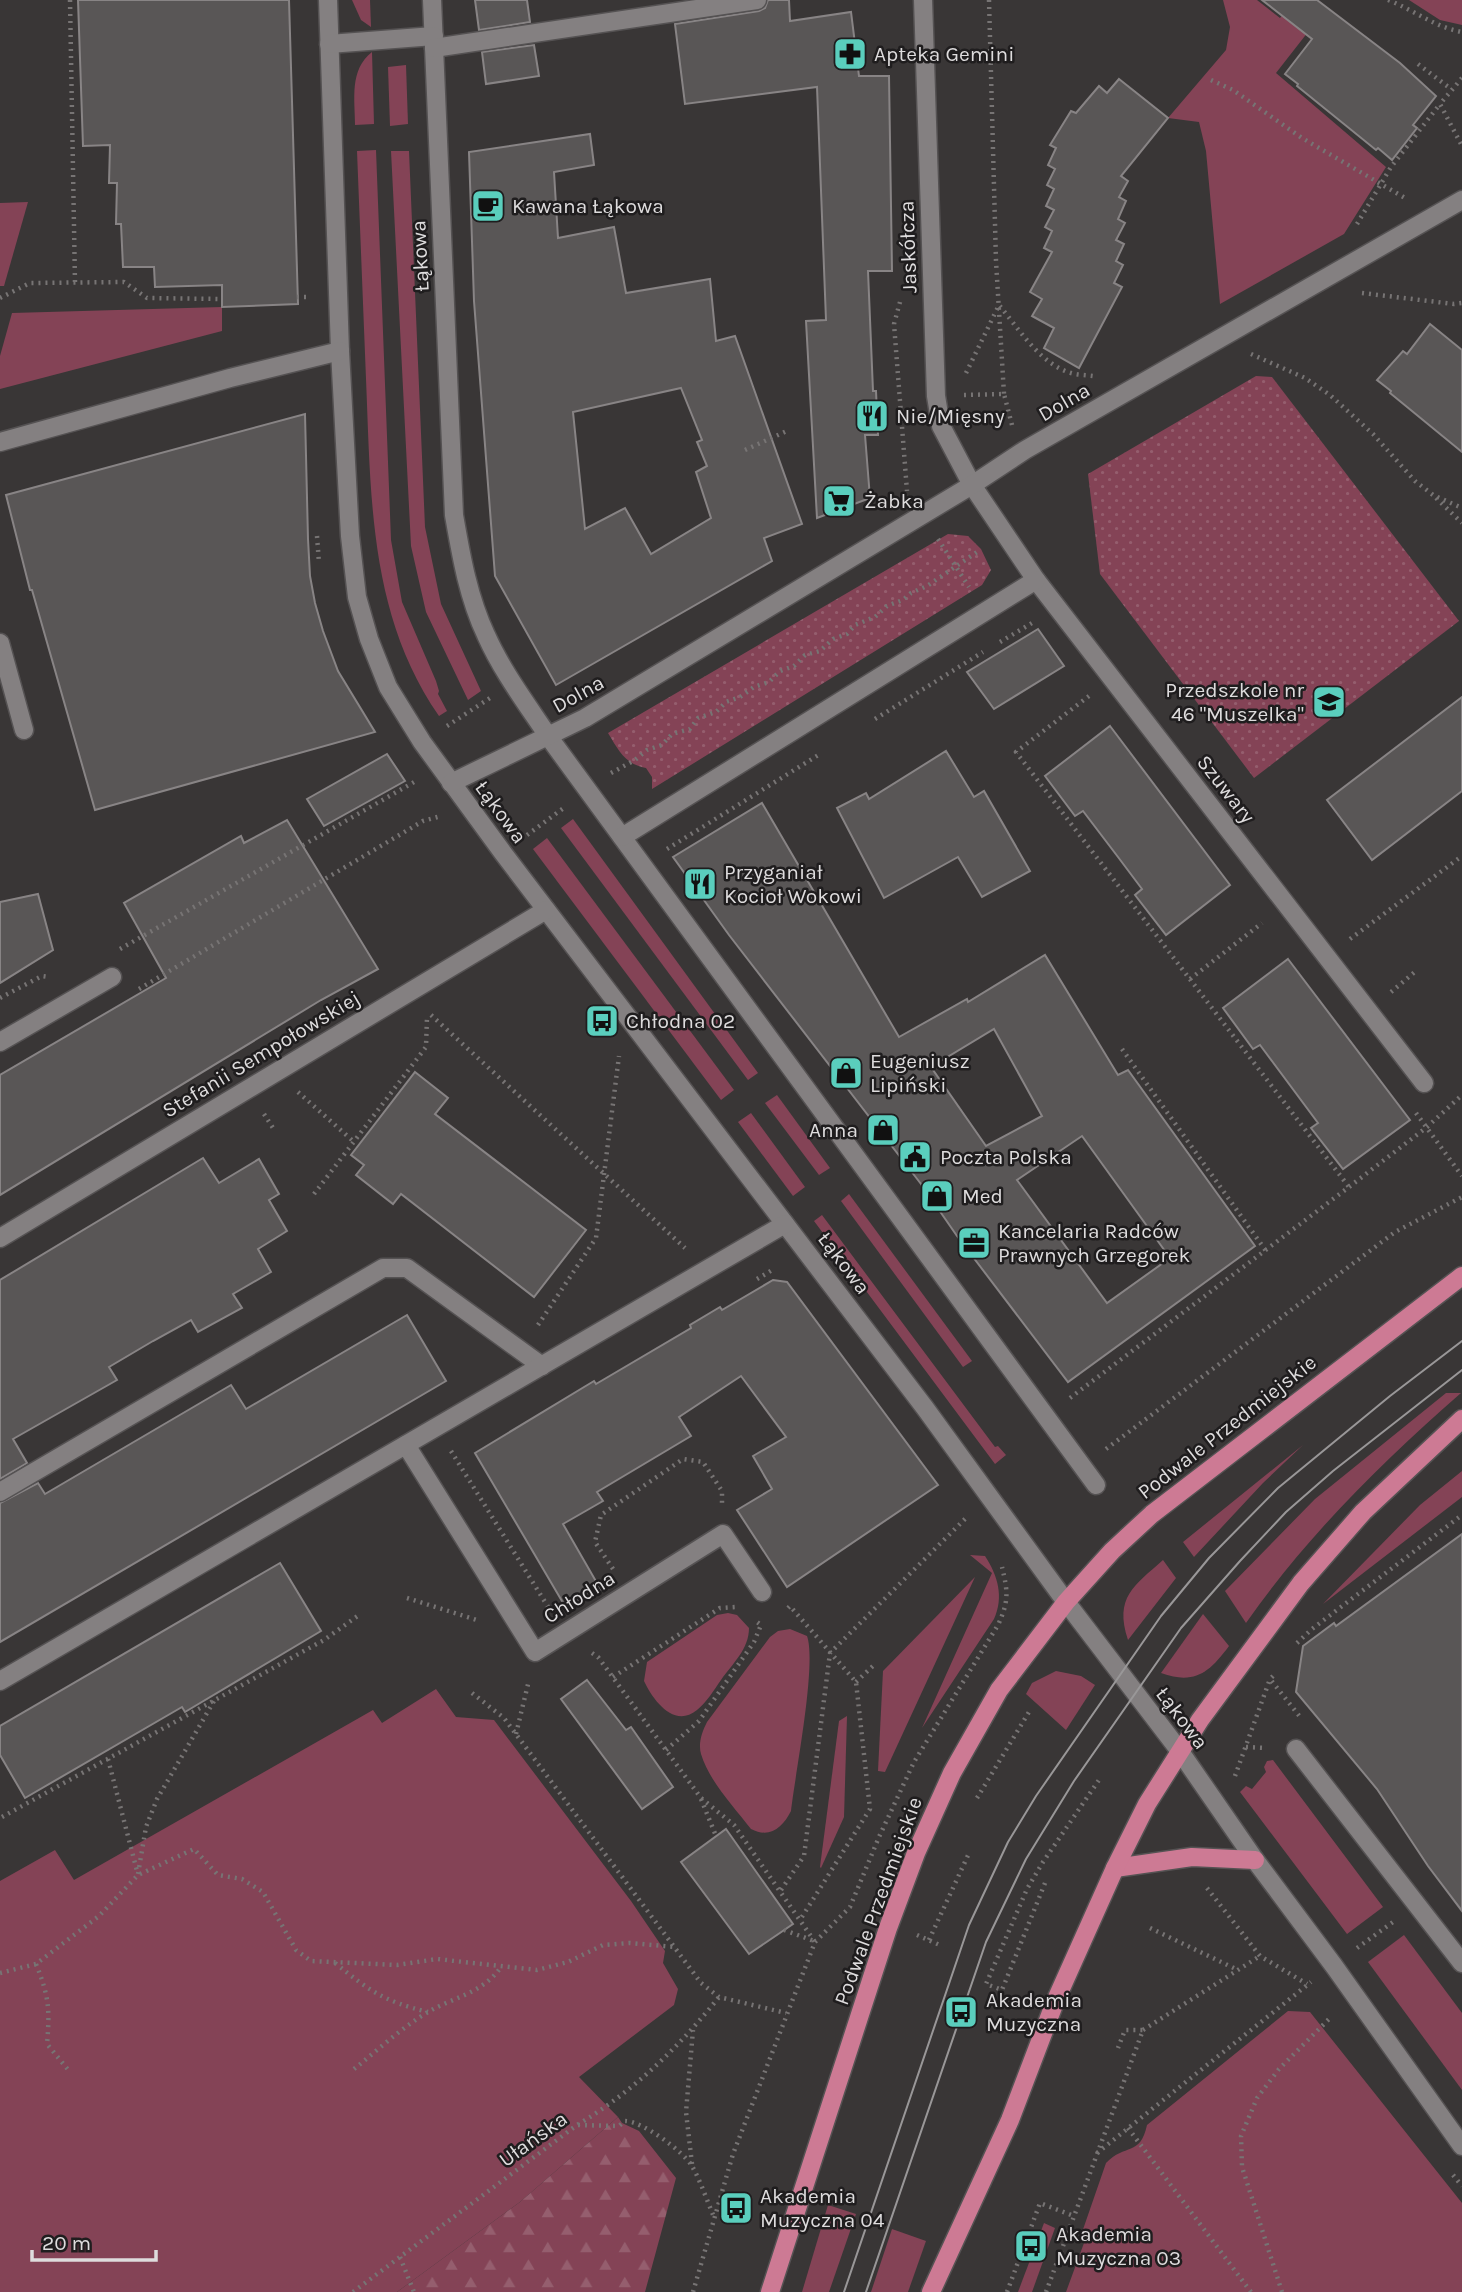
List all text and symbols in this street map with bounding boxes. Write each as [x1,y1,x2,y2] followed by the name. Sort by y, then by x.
[831,35,869,73] pharmacy icon: Apteka Gemini
[874,42,1015,66] place label: Apteka Gemini
[469,187,507,225] cafe icon: Kawana Łąkowa
[512,194,664,218] place label: Kawana Łąkowa
[894,200,922,294] street label: Jaskółcza
[406,220,434,292] street label: Łąkowa
[1034,378,1094,426] street label: Dolna
[853,397,891,435] restaurant icon: Nie/Mięsny
[896,404,1005,428] place label: Nie/Mięsny
[820,482,858,520] supermarket icon: Żabka
[864,489,924,513] place label: Żabka
[548,670,608,718] street label: Dolna
[1165,678,1304,726] place label: Przedszkole nr 46 "Muszelka"
[1310,683,1348,721] school or university icon: Przedszkole nr 46 "Muszelka"
[1192,750,1260,828] street label: Szuwary
[470,776,532,848] street label: Łąkowa
[724,860,862,908] place label: Przyganiał Kocioł Wokowi
[681,865,719,903] restaurant icon: Przyganiał Kocioł Wokowi
[158,985,364,1123] street label: Stefanii Sempołowskiej
[583,1002,621,1040] bus stop icon: Chłodna 02
[626,1009,735,1033] place label: Chłodna 02
[870,1049,970,1097] place label: Eugeniusz Lipiński
[827,1054,865,1092] shop icon: Eugeniusz Lipiński
[864,1111,902,1149] shop icon: Anna
[809,1118,858,1142] place label: Anna
[896,1138,934,1176] public building icon: Poczta Polska
[940,1145,1072,1169] place label: Poczta Polska
[918,1177,956,1215] shop icon: Med
[962,1184,1003,1208] place label: Med
[998,1219,1191,1267] place label: Kancelaria Radców Prawnych Grzegorek
[955,1224,993,1262] office icon: Kancelaria Radców Prawnych Grzegorek
[813,1227,875,1299] street label: Łąkowa
[1133,1350,1321,1504] street label: Podwale Przedmiejskie
[539,1566,619,1628] street label: Chłodna
[1151,1682,1213,1754] street label: Łąkowa
[829,1794,927,2008] street label: Podwale Przedmiejskie
[986,1988,1082,2036] place label: Akademia Muzyczna
[942,1993,980,2031] bus stop icon: Akademia Muzyczna
[494,2106,572,2172] street label: Ułańska
[760,2184,885,2232] place label: Akademia Muzyczna 04
[717,2189,755,2227] bus stop icon: Akademia Muzyczna 04
[32,2218,156,2262] scale bar
[1056,2222,1181,2270] place label: Akademia Muzyczna 03
[1012,2227,1050,2265] bus stop icon: Akademia Muzyczna 03
[42,2231,91,2255] text: 20 m

